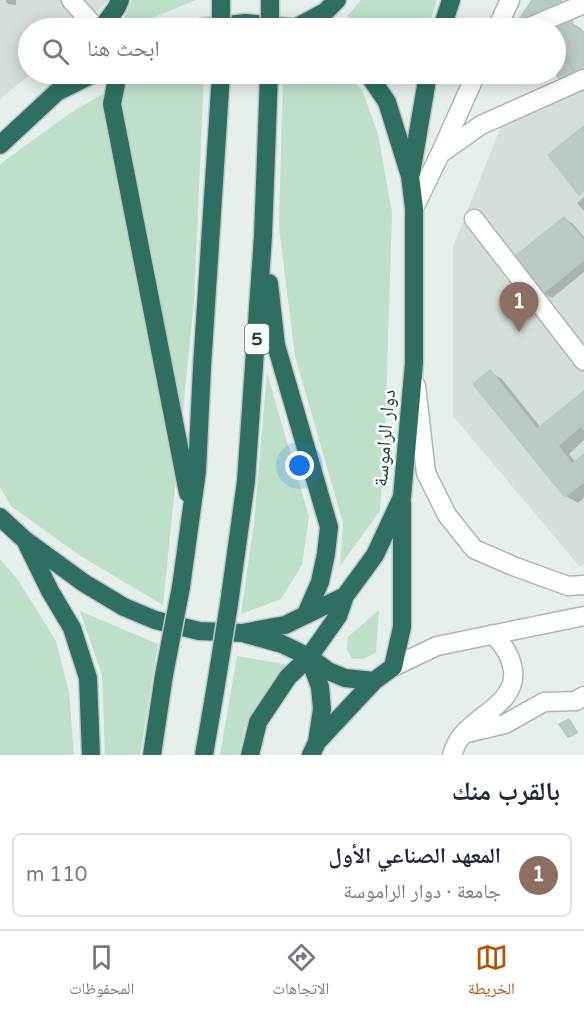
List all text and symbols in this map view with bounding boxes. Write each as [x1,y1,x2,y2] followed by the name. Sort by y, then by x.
[18,18,566,84] search box
[39,35,72,68] icon: search
[87,36,160,62] text: ابحث هنا
[500,282,538,332] pin: 1
[245,324,269,354] road number: 5
[369,388,401,488] street label: دوار الراموسة
[285,451,314,480] your location
[452,776,560,807] text: بالقرب منك
[329,843,501,869] text: المعهد الصناعي الأول
[26,863,87,887] text: 110 m
[532,863,545,887] text: 1
[343,880,501,904] text: جامعة · دوار الراموسة
[69,941,134,1004] tab: المحفوظات
[273,941,329,1004] tab: الاتجاهات
[468,941,515,1004] tab: الخريطة

